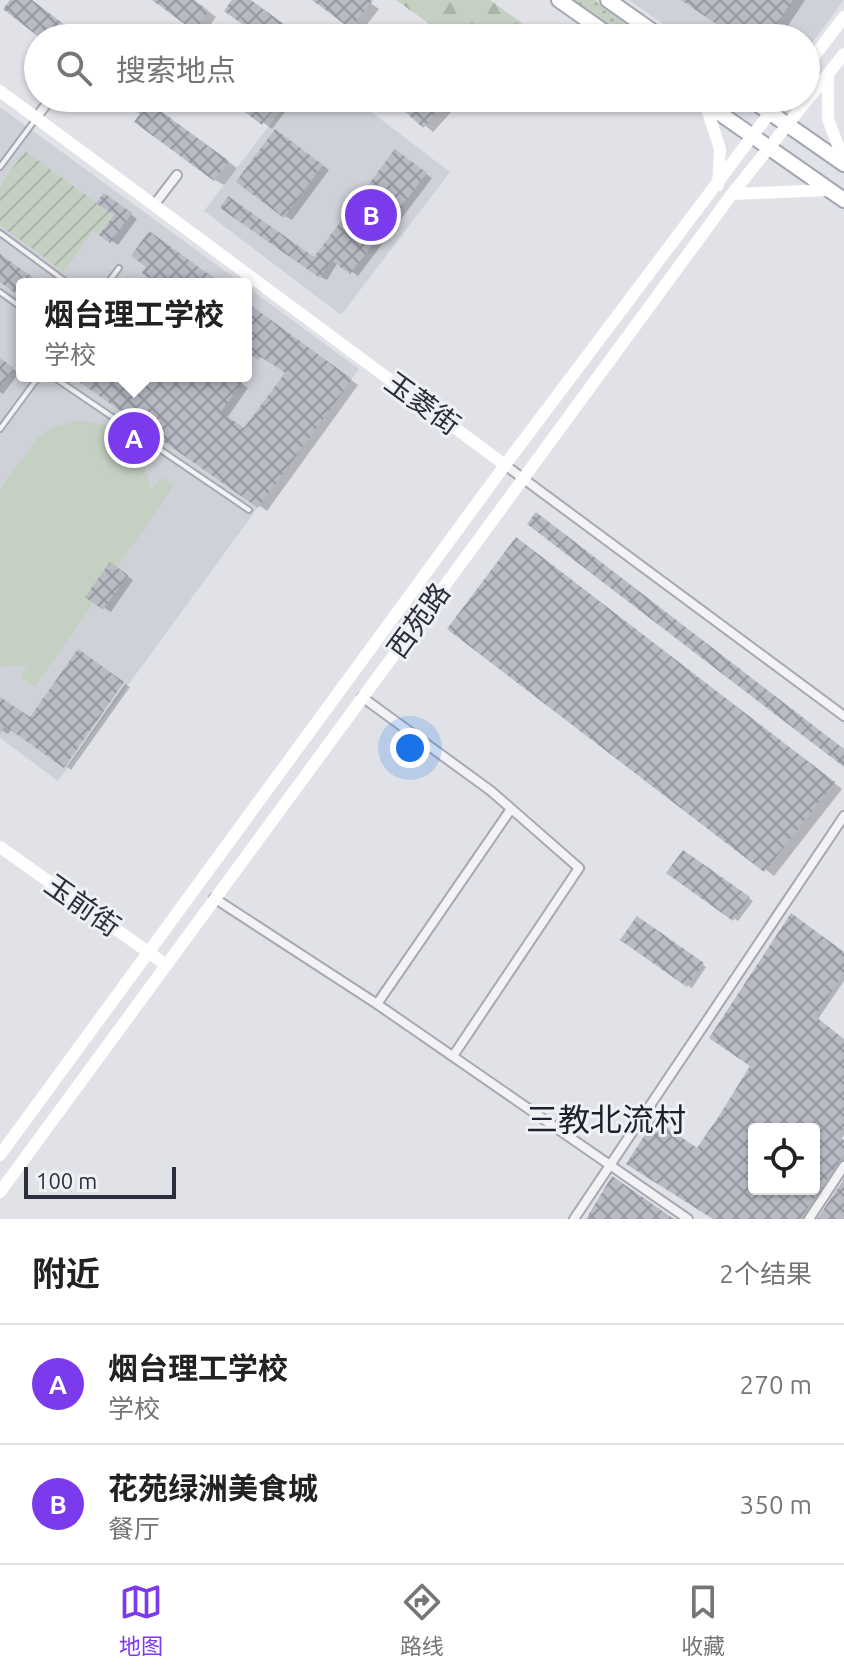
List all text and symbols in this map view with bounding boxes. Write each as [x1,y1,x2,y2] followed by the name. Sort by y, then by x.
[24,24,820,112] search box
[52,46,96,90] icon: search
[116,53,236,87] text: 搜索地点
[345,185,397,245] pin: B
[16,278,252,382] popup
[44,297,224,331] text: 烟台理工学校
[44,340,96,369] text: 学校
[380,366,466,440] street label: 玉菱街
[108,408,160,468] pin: A
[381,577,455,663] street label: 西苑路
[390,728,430,768] your location
[40,868,126,942] street label: 玉前街
[526,1101,686,1137] district label: 三教北流村
[748,1123,820,1195] map controls
[748,1123,820,1195] button: locate
[24,1163,176,1199] scale bar
[36,1168,97,1193] text: 100 m
[32,1254,100,1292] text: 附近
[719,1259,812,1288] text: 2个结果
[108,1351,288,1385] text: 烟台理工学校
[49,1370,67,1399] text: A
[740,1370,812,1399] text: 270 m
[108,1394,160,1423] text: 学校
[108,1471,318,1505] text: 花苑绿洲美食城
[49,1490,67,1519] text: B
[740,1490,812,1519] text: 350 m
[108,1514,160,1543] text: 餐厅
[119,1580,163,1660] tab: 地图
[400,1580,444,1660] tab: 路线
[681,1580,725,1660] tab: 收藏

